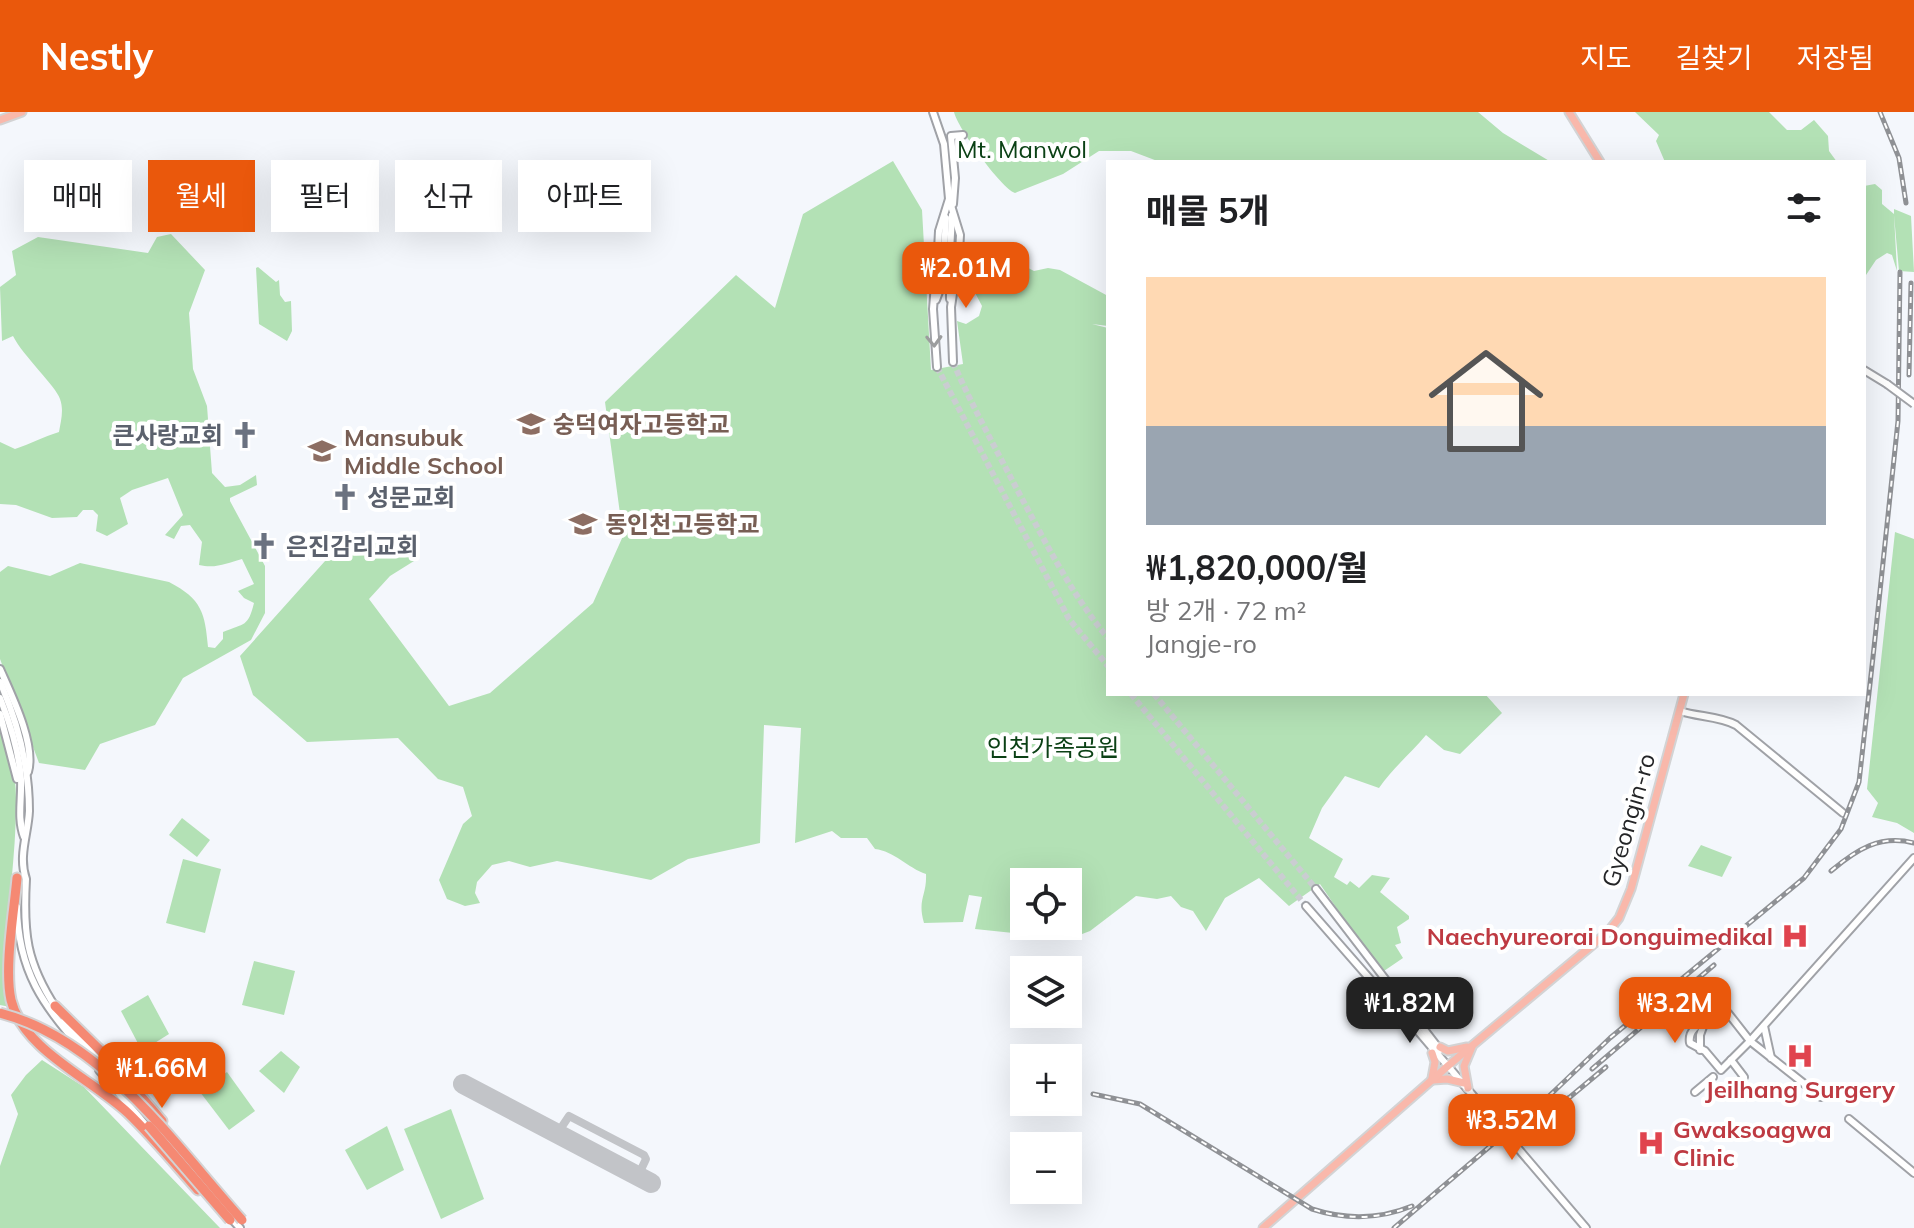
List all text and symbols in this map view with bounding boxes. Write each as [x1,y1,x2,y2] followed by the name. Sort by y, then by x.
[40,32,153,80] text: Nestly
[1580,40,1631,75] text: 지도
[1675,40,1753,75] text: 길찾기
[1797,40,1874,75] text: 저장됨
[957,134,1087,164] park label: Mt. Manwol
[24,160,132,232] chip: 매매
[148,160,255,232] chip: 월세
[271,160,379,232] chip: 필터
[395,160,502,232] chip: 신규
[518,160,651,232] chip: 아파트
[1782,186,1826,230] icon: filters
[1146,189,1270,232] text: 매물 5개
[901,242,1031,310] pin: ₩2.01M
[920,251,1012,284] text: ₩2.01M
[1414,329,1558,473] icon: home
[926,335,943,348] one-way arrow
[516,409,546,439] school or university icon: 숭덕여자고등학교
[553,409,730,439] place label: 숭덕여자고등학교
[113,420,223,450] place label: 큰사랑교회
[230,420,260,450] church icon: 큰사랑교회
[344,422,504,480] place label: Mansubuk Middle School
[307,436,337,466] school or university icon: Mansubuk Middle School
[330,482,360,512] church icon: 성문교회
[367,482,455,512] place label: 성문교회
[568,509,598,539] school or university icon: 동인천고등학교
[605,509,760,539] place label: 동인천고등학교
[249,531,279,561] church icon: 은진감리교회
[286,531,418,561] place label: 은진감리교회
[1146,546,1368,589] text: ₩1,820,000/월
[1146,594,1307,627] text: 방 2개 · 72 m²
[1146,627,1257,660] text: Jangje-ro
[987,732,1119,762] park label: 인천가족공원
[1595,750,1661,890] street label: Gyeongin-ro
[1010,868,1082,1204] map controls
[1010,868,1082,940] button: locate
[1427,921,1773,951] place label: Naechyureorai Donguimedikal
[1780,921,1810,951] hospital icon: Naechyureorai Donguimedikal
[1010,956,1082,1028] button: layers
[1345,977,1475,1045] pin: ₩1.82M
[1619,977,1731,1045] pin: ₩3.2M
[1364,986,1456,1019] text: ₩1.82M
[1637,986,1713,1019] text: ₩3.2M
[1785,1041,1815,1071] hospital icon: Jeilhang Surgery
[97,1042,227,1110] pin: ₩1.66M
[1010,1044,1082,1116] button: +
[116,1051,208,1084] text: ₩1.66M
[1705,1074,1896,1104] place label: Jeilhang Surgery
[1447,1094,1577,1162] pin: ₩3.52M
[1466,1103,1558,1136] text: ₩3.52M
[1673,1114,1832,1172] place label: Gwaksoagwa Clinic
[1636,1128,1666,1158] hospital icon: Gwaksoagwa Clinic
[1010,1132,1082,1204] button: −

